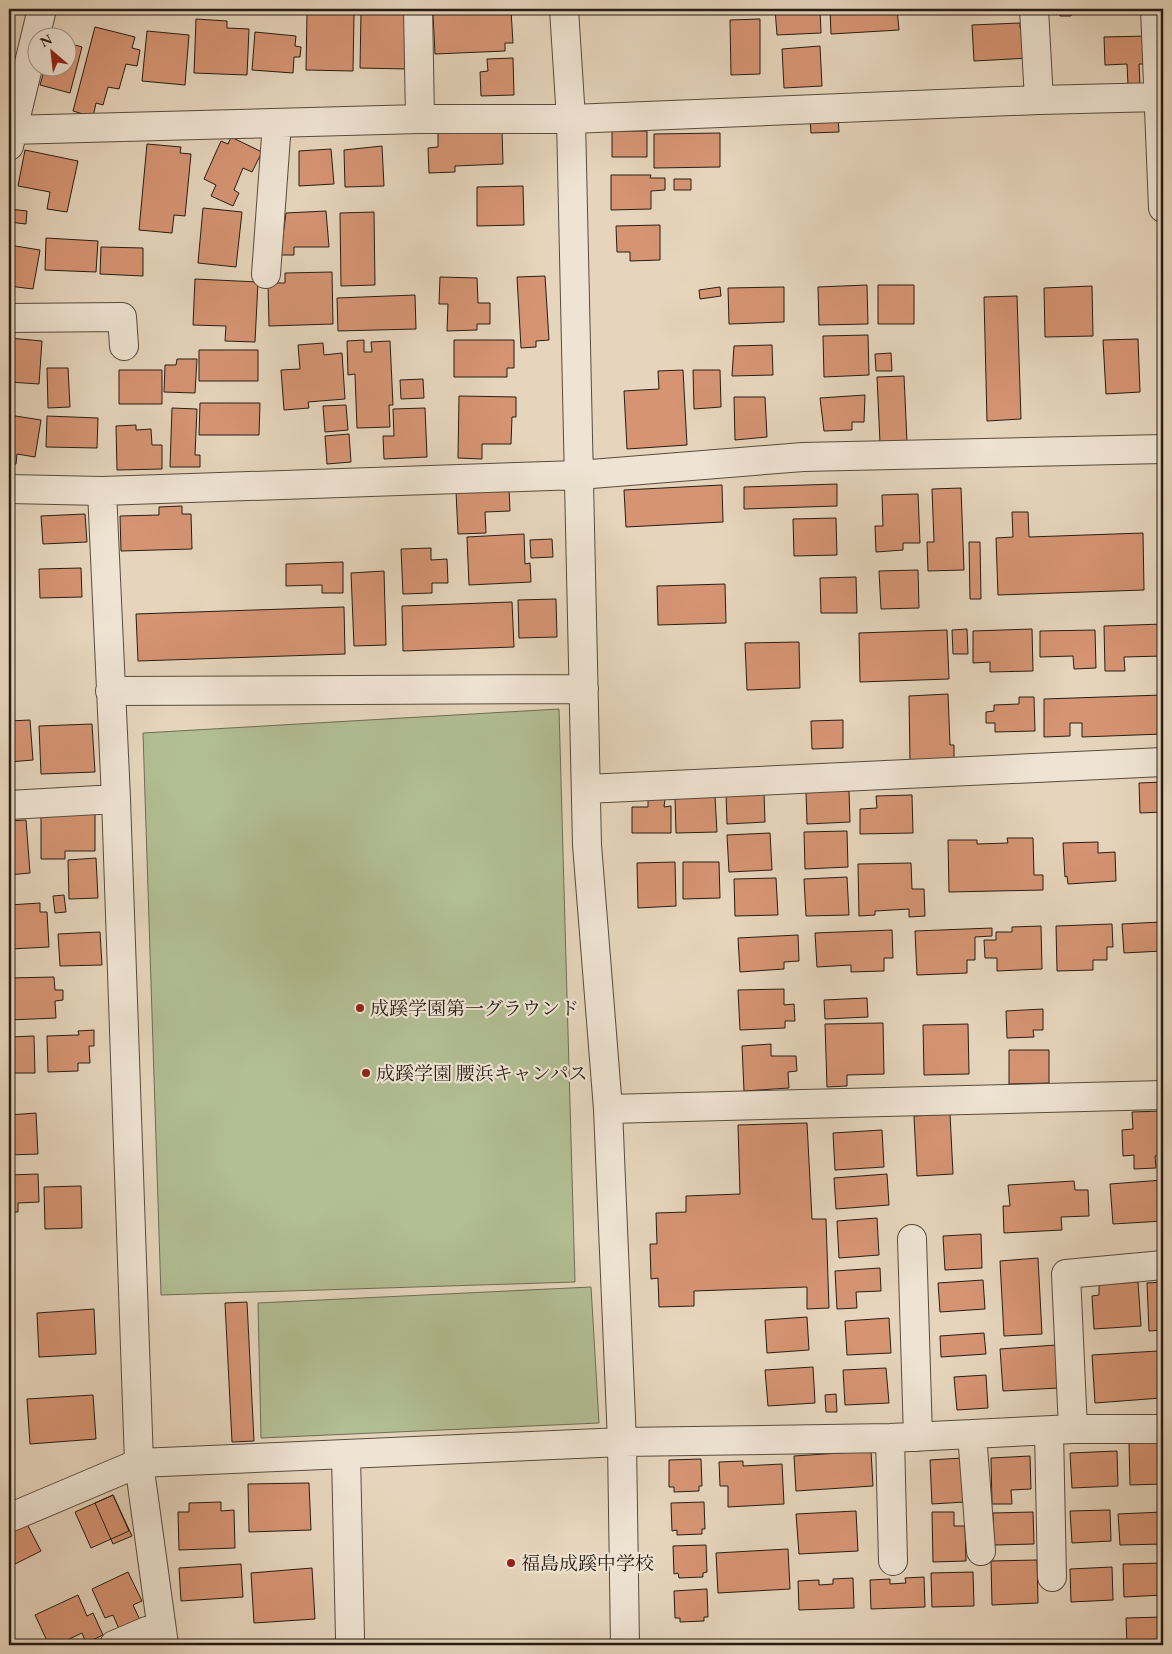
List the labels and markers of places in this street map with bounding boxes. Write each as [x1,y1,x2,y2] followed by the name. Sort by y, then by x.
[370,996,579,1021] place label: 成蹊学園第一グラウンド
[354,1002,366,1014] marker: 成蹊学園第一グラウンド
[376,1061,587,1086] place label: 成蹊学園 腰浜キャンパス
[360,1067,372,1079] marker: 成蹊学園 腰浜キャンパス
[521,1551,654,1576] place label: 福島成蹊中学校
[505,1557,517,1569] marker: 福島成蹊中学校

